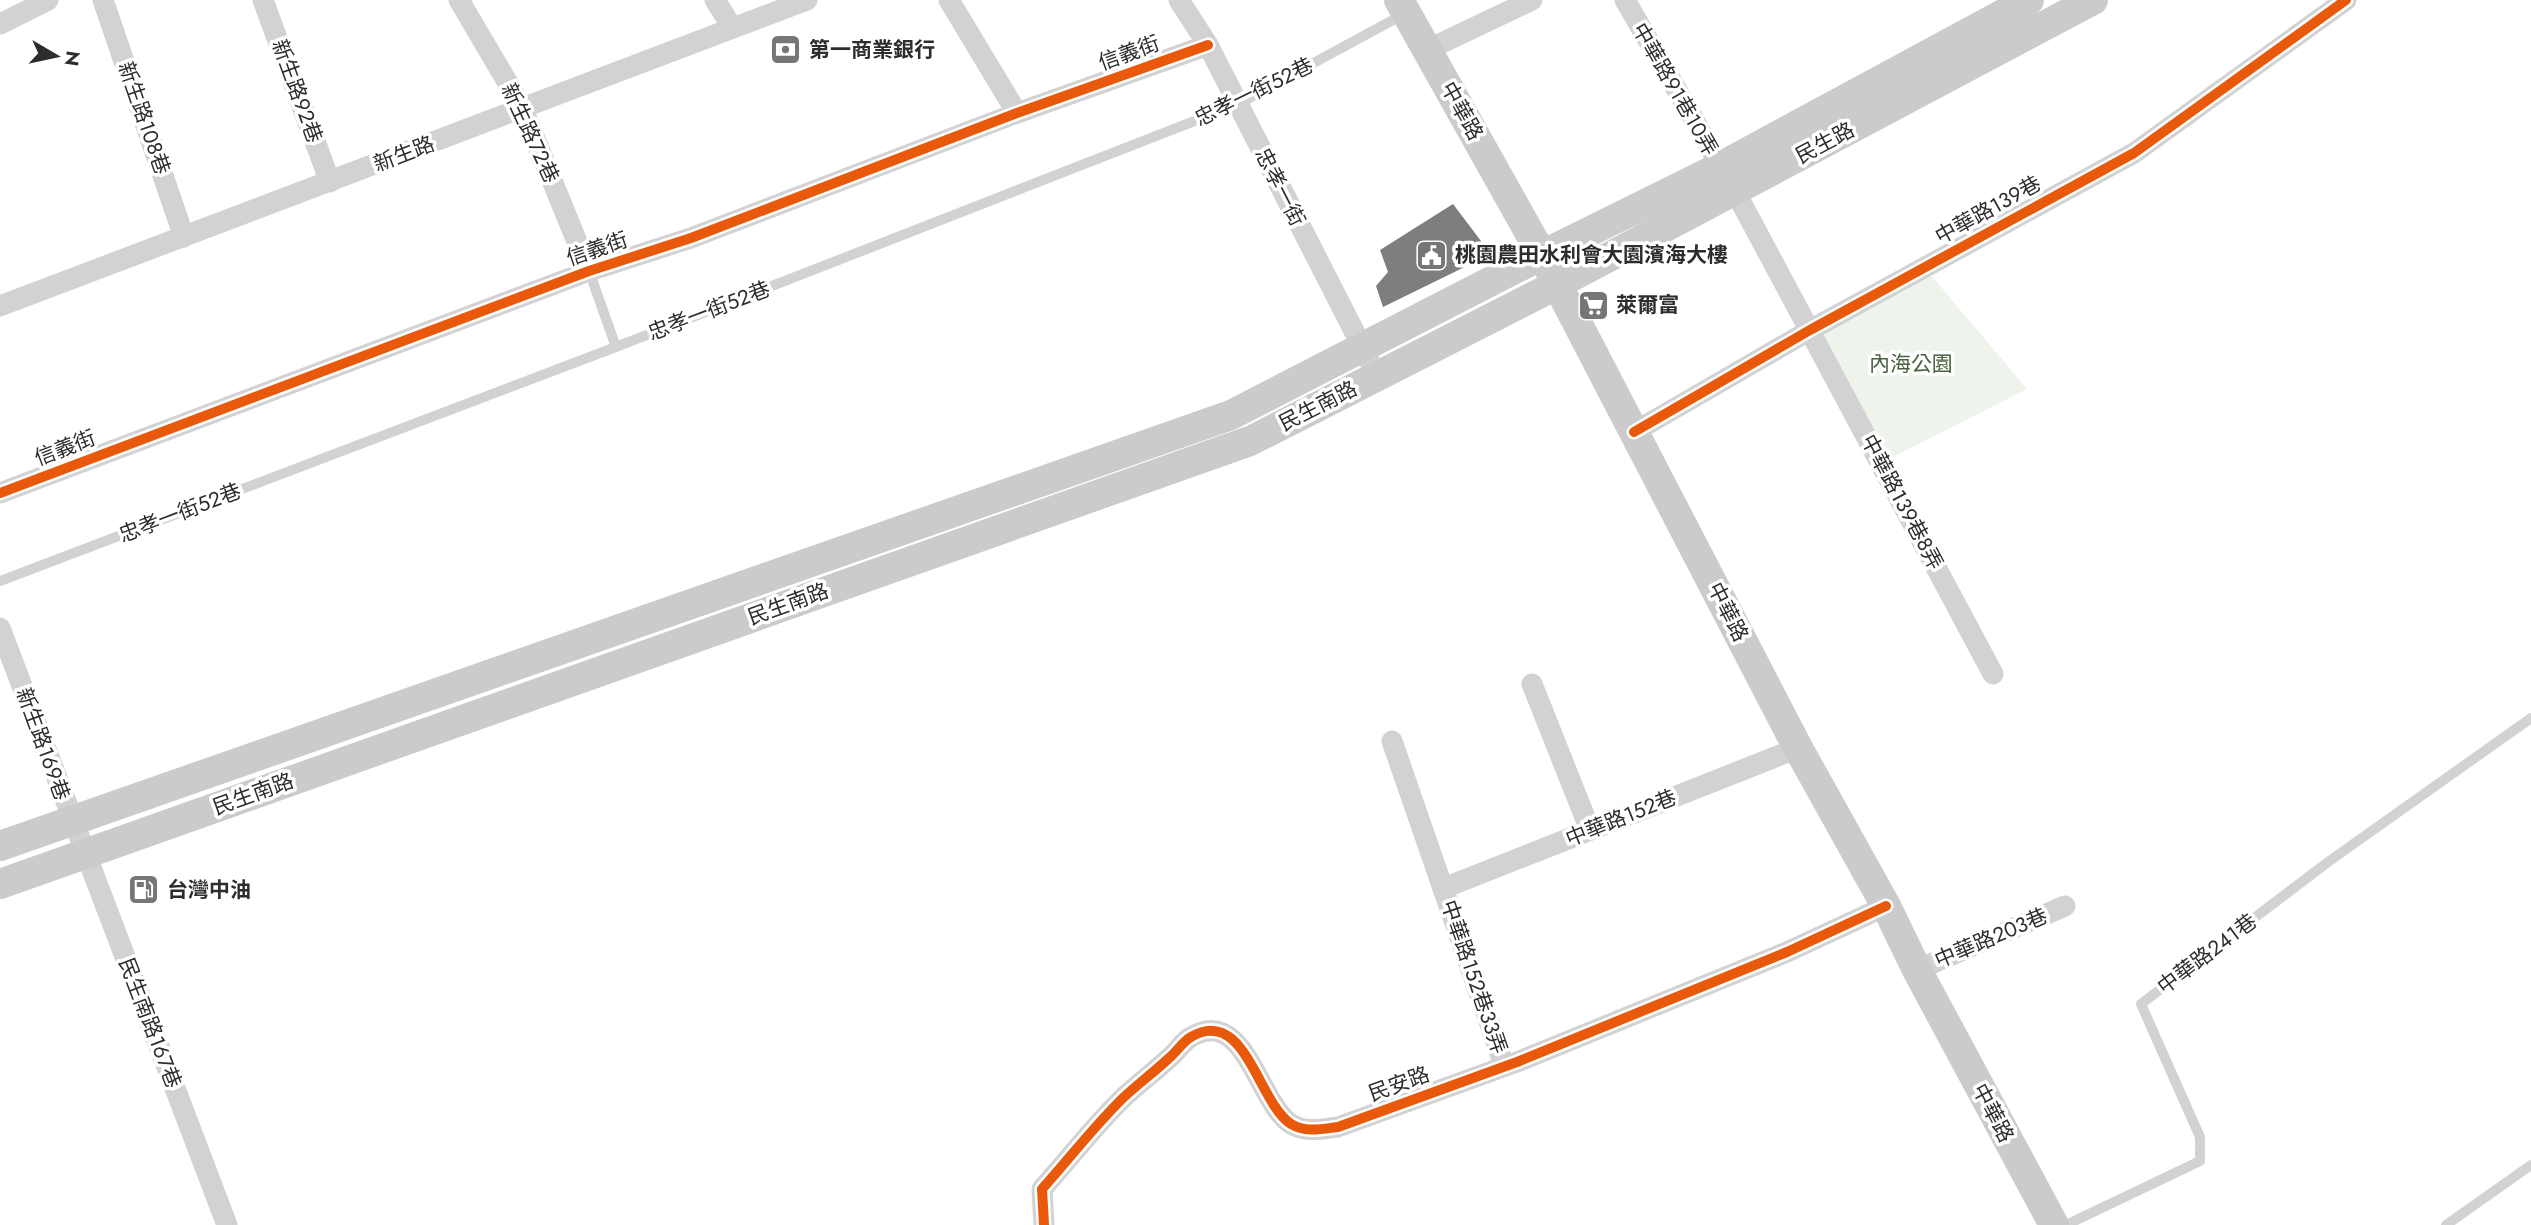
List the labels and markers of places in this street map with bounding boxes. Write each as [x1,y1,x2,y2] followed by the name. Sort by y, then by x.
[769,33,803,67] bank icon: 第一商業銀行
[809,35,935,65] place label: 第一商業銀行
[1415,238,1449,272] public building icon: 桃園農田水利會大園濱海大樓
[1455,240,1728,270] place label: 桃園農田水利會大園濱海大樓
[1576,288,1610,322] supermarket icon: 萊爾富
[1616,290,1679,320] place label: 萊爾富
[127,873,161,907] fuel station icon: 台灣中油
[167,875,251,905] place label: 台灣中油

